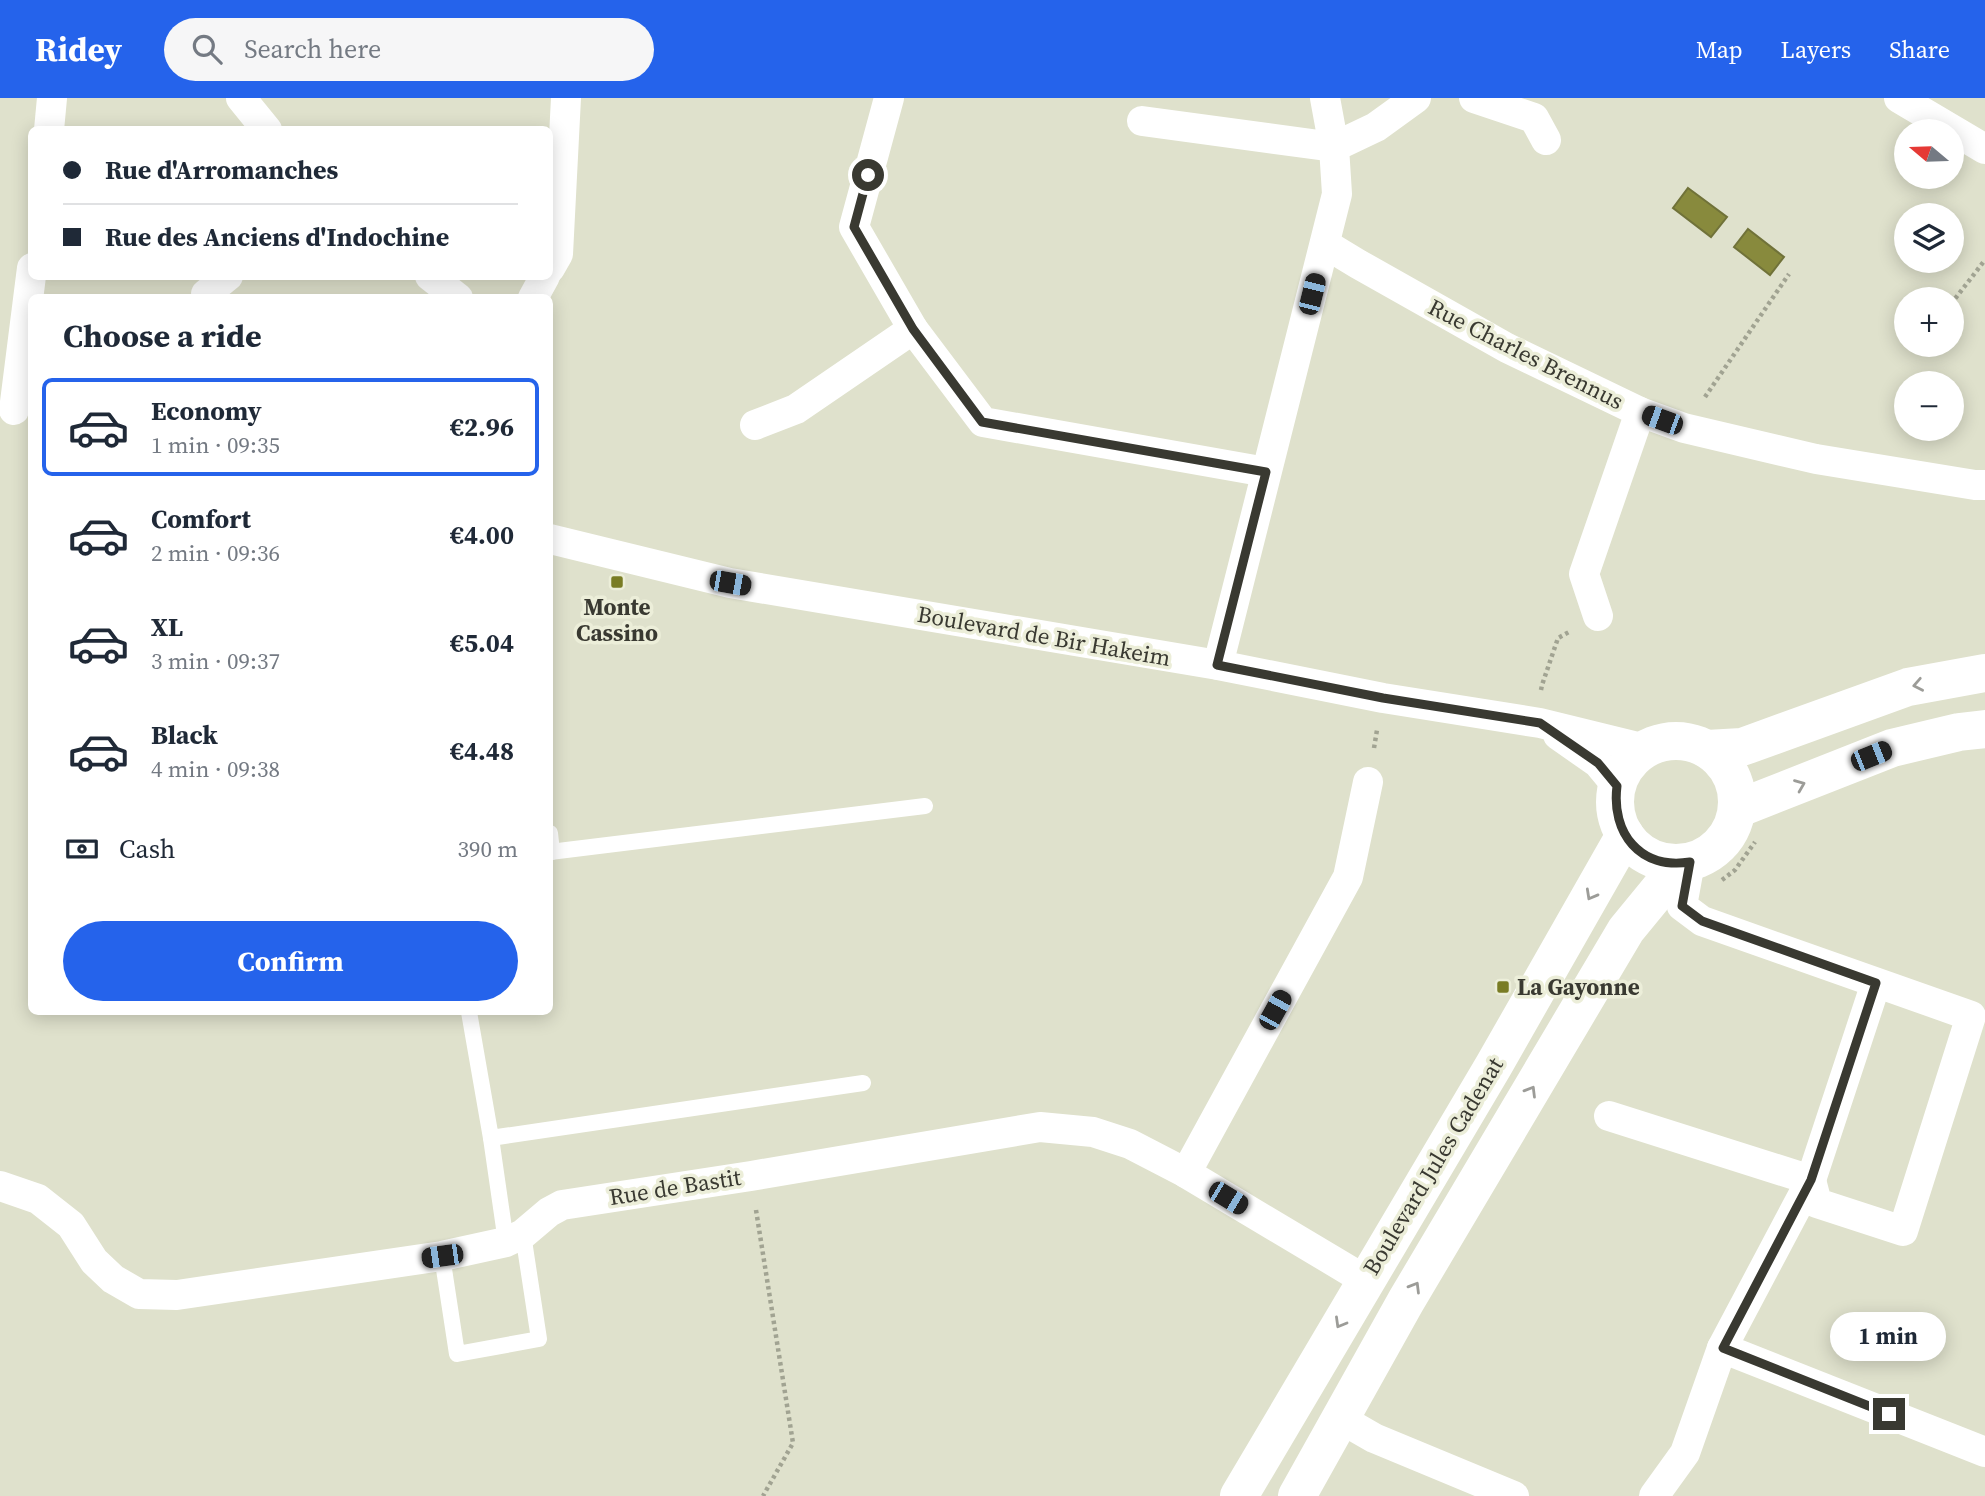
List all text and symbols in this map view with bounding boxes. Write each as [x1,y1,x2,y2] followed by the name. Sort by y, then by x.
[164,18,654,81] search box
[35,27,122,72] text: Ridey
[188,30,226,68] icon: search
[244,31,381,67] text: Search here
[1696,33,1743,66] text: Map
[1781,33,1851,66] text: Layers
[1889,33,1950,66] text: Share
[1894,119,1964,189] north arrow
[1894,119,1964,441] map controls
[105,152,338,188] text: Rue d'Arromanches
[852,159,884,191] route start
[1894,203,1964,273] button: layers
[105,219,449,255] text: Rue des Anciens d'Indochine
[1297,271,1328,317] car
[1894,287,1964,357] button: +
[1423,291,1629,417] street label: Rue Charles Brennus
[63,314,262,358] text: Choose a ride
[1894,371,1964,441] button: −
[151,393,262,429] text: Economy
[67,396,130,459] icon: car
[1639,403,1686,437] car
[450,409,514,445] text: €2.96
[151,429,280,461] text: 1 min · 09:35
[151,501,251,537] text: Comfort
[67,504,130,567] icon: car
[450,517,514,553] text: €4.00
[151,537,280,569] text: 2 min · 09:36
[708,569,753,597] car
[609,574,625,590] marker: Monte Cassino
[576,591,658,649] place label: Monte Cassino
[915,598,1173,674] street label: Boulevard de Bir Hakeim
[151,609,183,645] text: XL
[67,612,130,675] icon: car
[450,625,514,661] text: €5.04
[151,645,280,677] text: 3 min · 09:37
[1912,677,1924,692] one-way arrow
[151,717,218,753] text: Black
[67,720,130,783] icon: car
[450,733,514,769] text: €4.48
[1848,738,1895,774] car
[151,753,280,785] text: 4 min · 09:38
[1794,779,1806,793] one-way arrow
[63,830,101,868] icon: cash
[119,831,175,867] text: Cash
[457,833,518,865] text: 390 m
[1586,887,1599,900] one-way arrow
[63,921,518,1001] button: Confirm
[1517,971,1640,1003] place label: La Gayonne
[1495,979,1511,995] marker: La Gayonne
[1256,987,1295,1033] car
[1355,1051,1511,1281] street label: Boulevard Jules Cadenat
[1523,1086,1536,1099] one-way arrow
[607,1161,744,1213] street label: Rue de Bastit
[1205,1178,1252,1218] car
[420,1243,465,1269] car
[1407,1282,1420,1294] one-way arrow
[1831,1312,1947,1362] callout: 1 min
[1335,1316,1348,1329] one-way arrow
[1858,1320,1918,1352] text: 1 min
[1873,1398,1905,1430] route end

